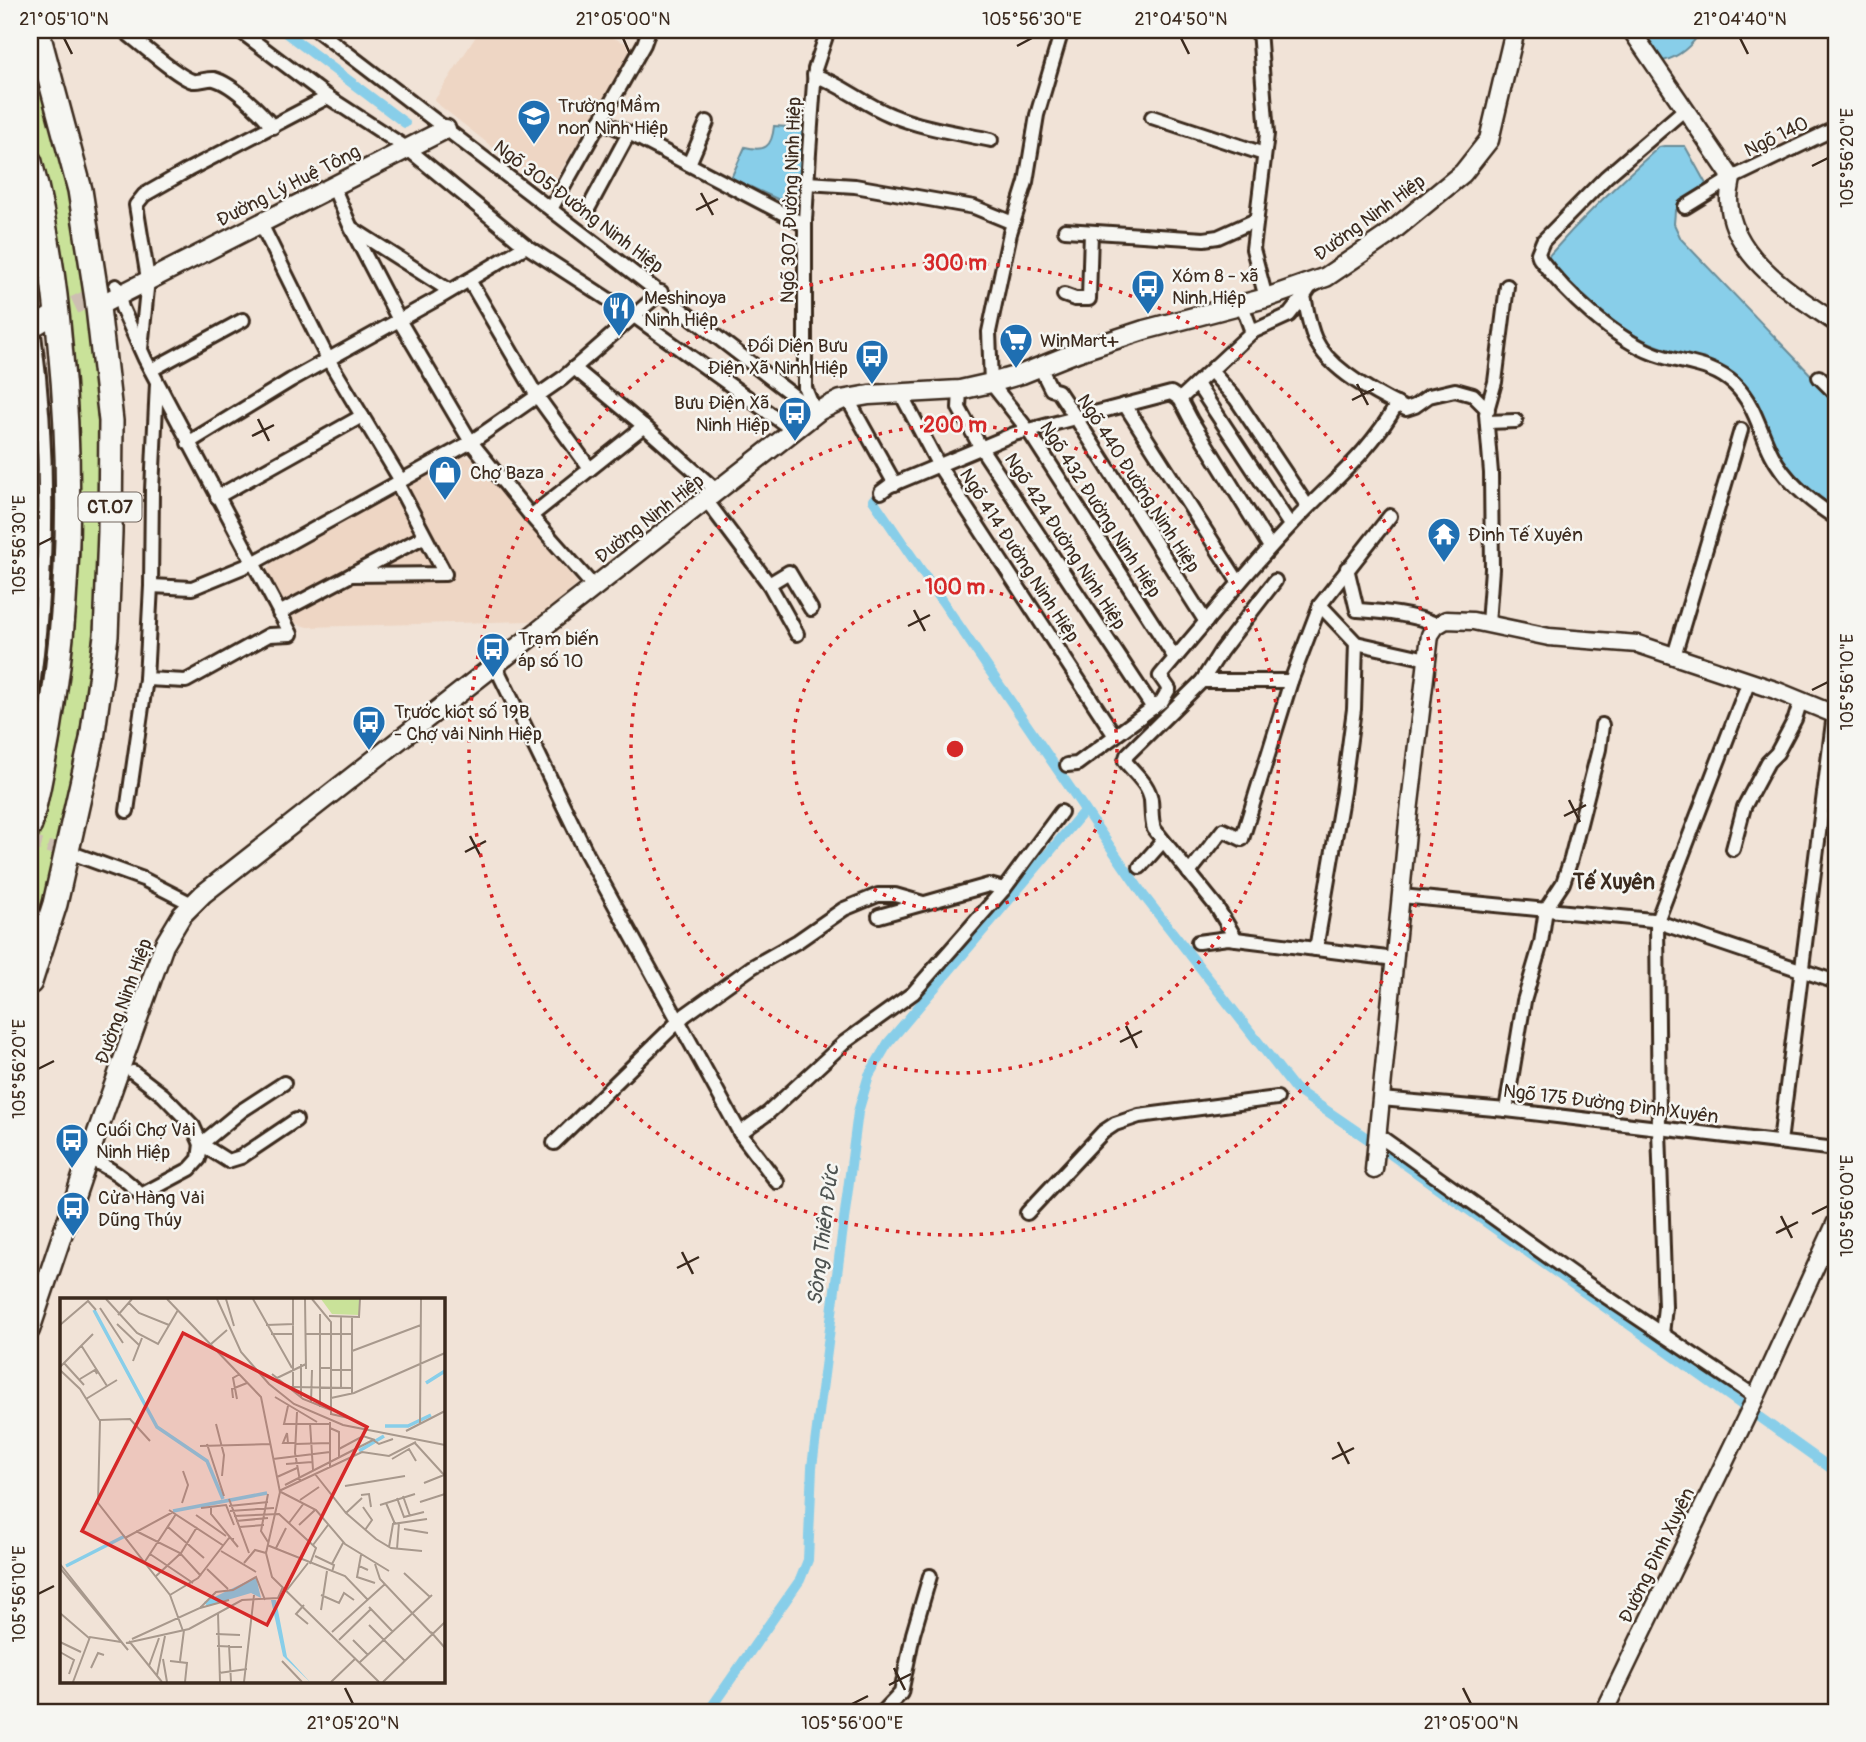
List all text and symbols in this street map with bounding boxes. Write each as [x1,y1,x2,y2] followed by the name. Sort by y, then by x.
[19,8,109,31] text: 21°05'10"N
[576,8,670,31] text: 21°05'00"N
[982,8,1082,31] text: 105°56'30"E
[1135,8,1227,31] text: 21°04'50"N
[1693,8,1787,31] text: 21°04'40"N
[558,94,668,140] place label: Trường Mầm non Ninh Hiệp
[775,96,807,304] street label: Ngõ 307 Đường Ninh Hiệp
[515,97,553,146] school or university icon: Trường Mầm non Ninh Hiệp
[1836,108,1859,208] text: 105°56'20"E
[1740,111,1812,163] street label: Ngõ 140
[489,135,668,279] street label: Ngõ 305 Đường Ninh Hiệp
[213,139,364,232] street label: Đường Lý Huệ Tông
[1309,169,1430,266] street label: Đường Ninh Hiệp
[923,250,987,277] text: 300 m
[1172,264,1259,310] place label: Xóm 8 - xã Ninh Hiệp
[1129,267,1167,316] bus stop icon: Xóm 8 - xã Ninh Hiệp
[644,286,726,332] place label: Meshinoya Ninh Hiệp
[600,289,638,338] restaurant icon: Meshinoya Ninh Hiệp
[997,321,1035,370] supermarket icon: WinMart+
[1040,329,1119,353] place label: WinMart+
[708,334,848,380] place label: Đối Diện Bưu Điện Xã Ninh Hiệp
[853,337,891,386] bus stop icon: Đối Diện Bưu Điện Xã Ninh Hiệp
[1071,390,1205,577] street label: Ngõ 440 Đường Ninh Hiệp
[674,391,770,437] place label: Bưu Điện Xã Ninh Hiệp
[776,394,814,443] bus stop icon: Bưu Điện Xã Ninh Hiệp
[923,412,987,439] text: 200 m
[1034,417,1166,602] street label: Ngõ 432 Đường Ninh Hiệp
[999,449,1131,634] street label: Ngõ 424 Đường Ninh Hiệp
[426,453,464,502] shop icon: Chợ Baza
[470,461,544,485] place label: Chợ Baza
[954,464,1084,647] street label: Ngõ 414 Đường Ninh Hiệp
[590,469,709,569] street label: Đường Ninh Hiệp
[78,492,142,522] road number: CT.07
[8,495,31,595] text: 105°56'30"E
[1425,515,1463,564] temple icon: Đình Tế Xuyên
[1468,523,1583,547] place label: Đình Tế Xuyên
[925,574,985,601] text: 100 m
[518,627,599,673] place label: Trạm biến áp số 10
[474,630,512,679] bus stop icon: Trạm biến áp số 10
[1836,634,1859,730] text: 105°56'10"E
[394,700,542,746] place label: Trước kiot số 19B - Chợ vải Ninh Hiệp
[350,703,388,752] bus stop icon: Trước kiot số 19B - Chợ vải Ninh Hiệp
[943,737,967,761] centre of rings
[1572,869,1655,896] district label: Tế Xuyên
[90,935,158,1068] street label: Đường Ninh Hiệp
[8,1019,31,1119] text: 105°56'20"E
[1502,1079,1720,1129] street label: Ngõ 175 Đường Đình Xuyên
[96,1118,195,1164] place label: Cuối Chợ Vải Ninh Hiệp
[53,1121,91,1170] bus stop icon: Cuối Chợ Vải Ninh Hiệp
[1836,1155,1859,1257] text: 105°56'00"E
[801,1162,846,1307] water label: Sông Thiên Đức
[98,1186,204,1232] place label: Cửa Hàng Vải Dũng Thúy
[54,1189,92,1238] bus stop icon: Cửa Hàng Vải Dũng Thúy
[60,1298,444,1682] inset map
[1614,1484,1700,1627] street label: Đường Đình Xuyên
[8,1546,31,1642] text: 105°56'10"E
[307,1712,399,1735] text: 21°05'20"N
[801,1712,903,1735] text: 105°56'00"E
[1424,1712,1518,1735] text: 21°05'00"N

